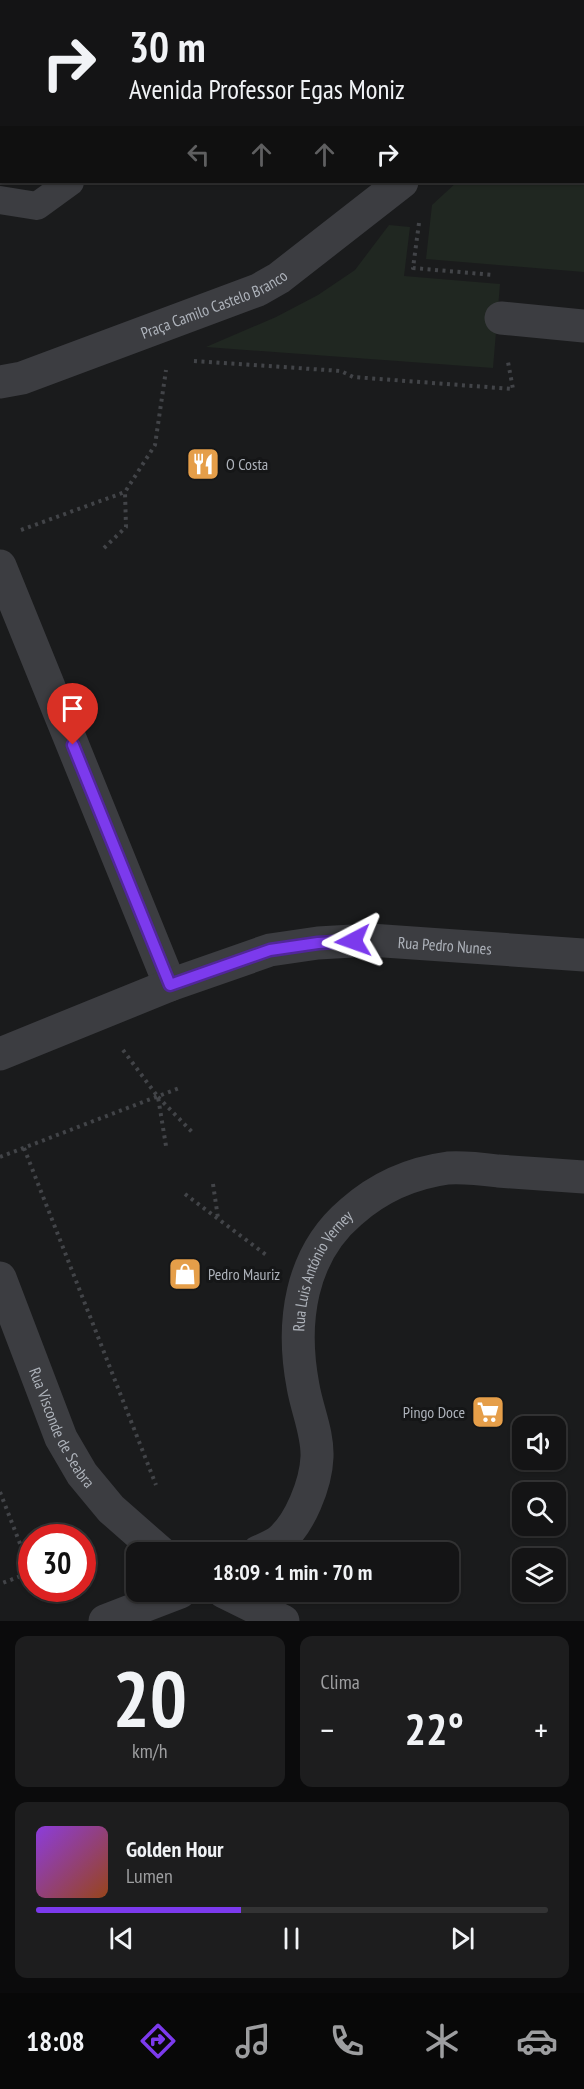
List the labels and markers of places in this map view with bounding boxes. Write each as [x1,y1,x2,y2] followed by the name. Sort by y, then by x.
[185,446,221,482] restaurant icon: O Costa
[226,454,268,474] place label: O Costa
[47,683,98,745] pin
[167,1256,203,1292] shop icon: Pedro Mauriz
[208,1264,280,1284] place label: Pedro Mauriz
[470,1394,506,1430] supermarket icon: Pingo Doce
[403,1402,465,1422] place label: Pingo Doce

